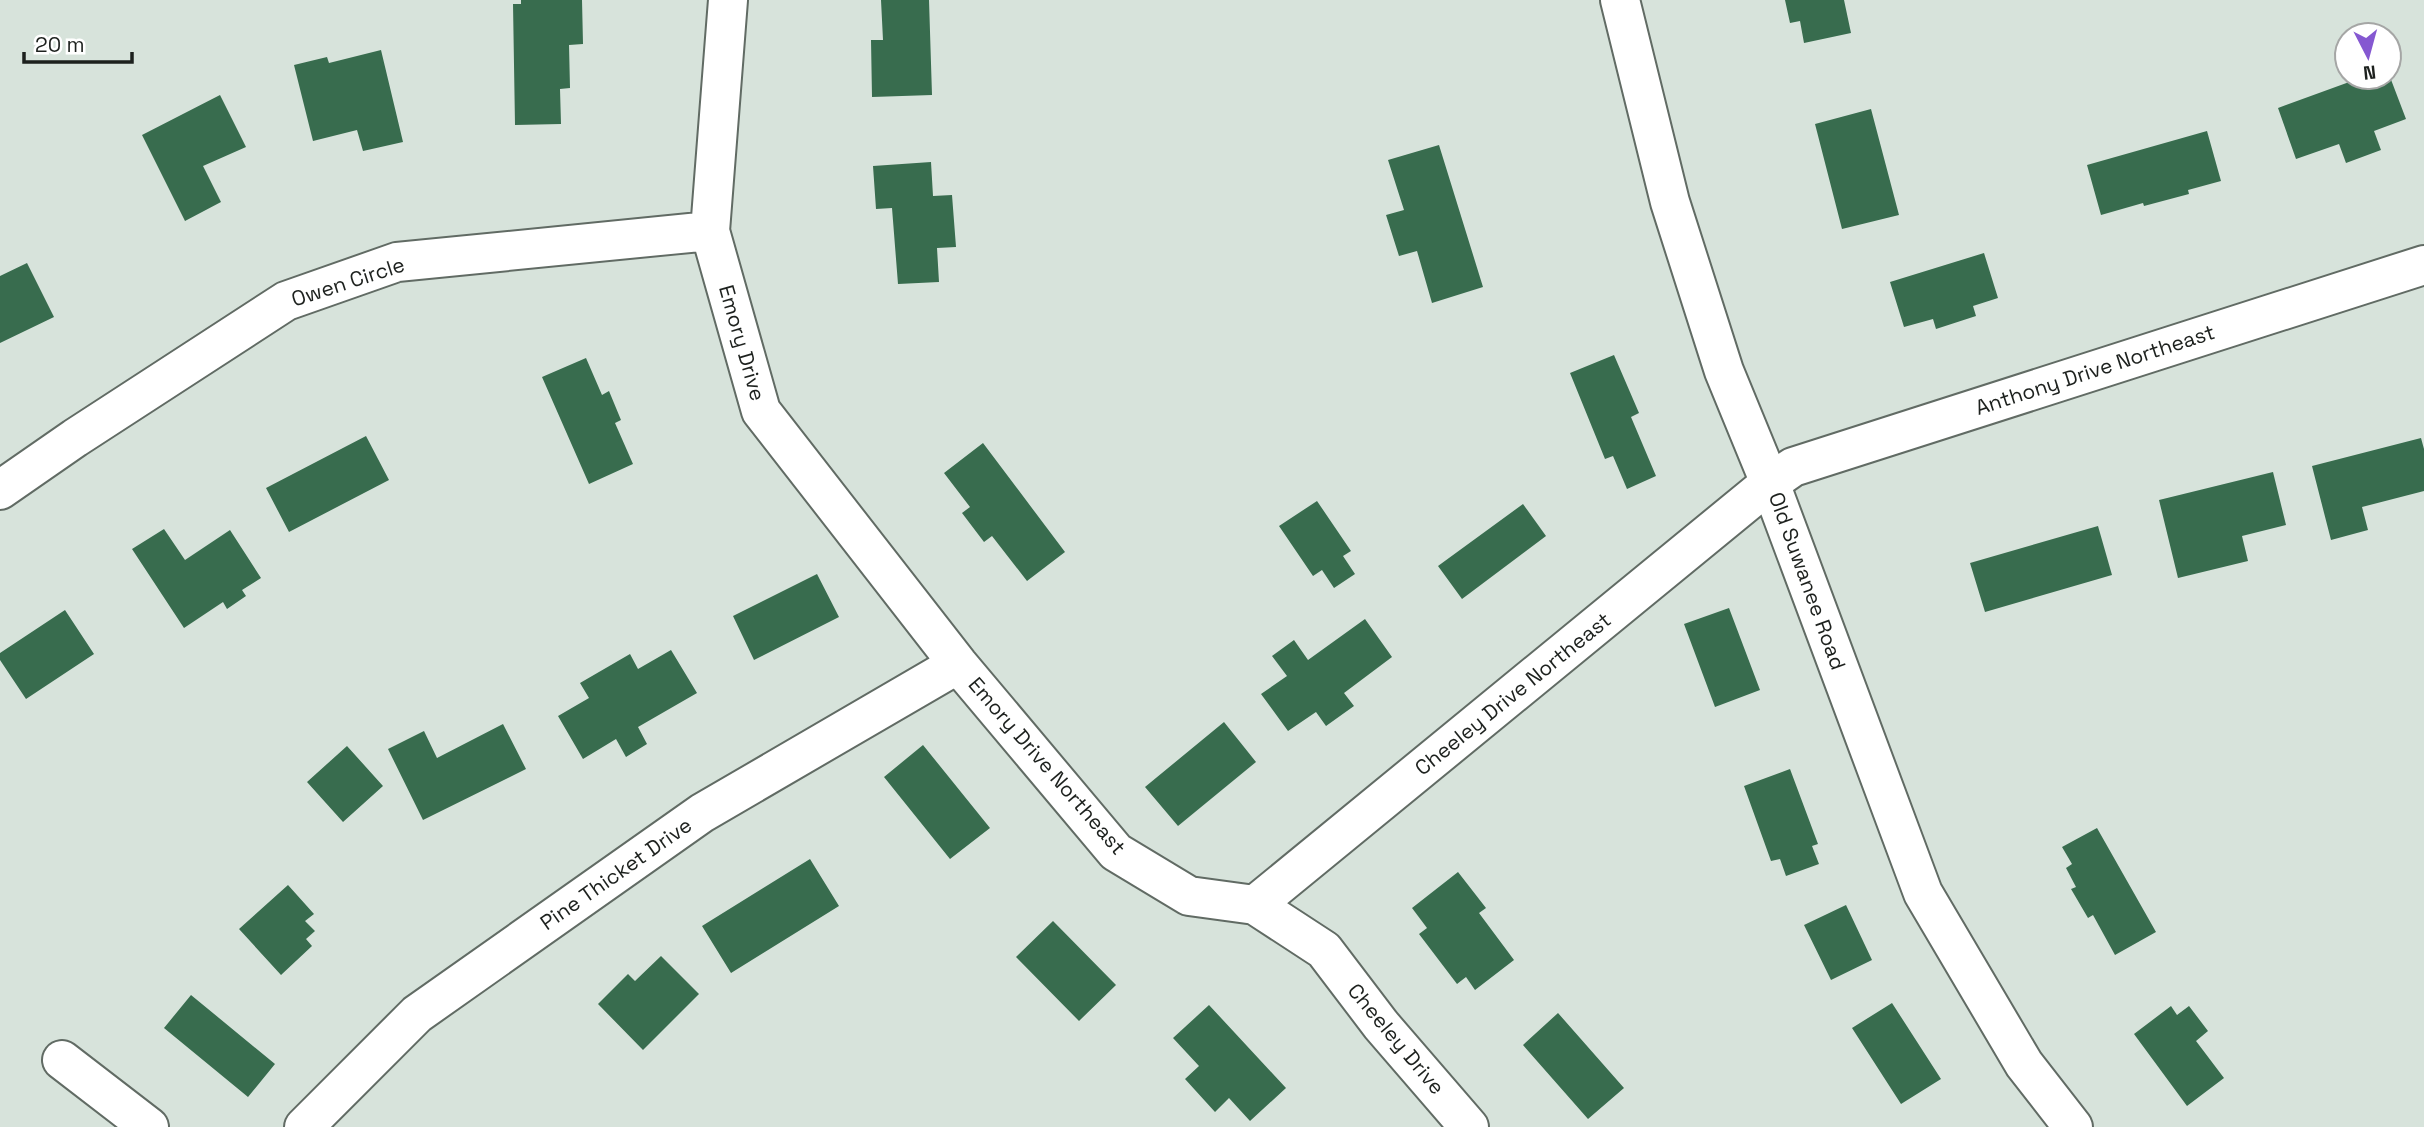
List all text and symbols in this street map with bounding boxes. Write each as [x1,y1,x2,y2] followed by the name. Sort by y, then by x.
[24,21,133,65] scale bar
[2333,21,2403,91] north arrow
[35,31,85,58] text: 20 m
[2362,59,2377,86] text: N
[288,251,408,313] street label: Owen Circle
[713,282,772,404] street label: Emory Drive
[1972,318,2218,421] street label: Anthony Drive Northeast
[1763,488,1852,673] street label: Old Suwanee Road
[1409,606,1616,781] street label: Cheeley Drive Northeast
[963,671,1132,860] street label: Emory Drive Northeast
[535,811,697,936] street label: Pine Thicket Drive
[1342,977,1451,1100] street label: Cheeley Drive

